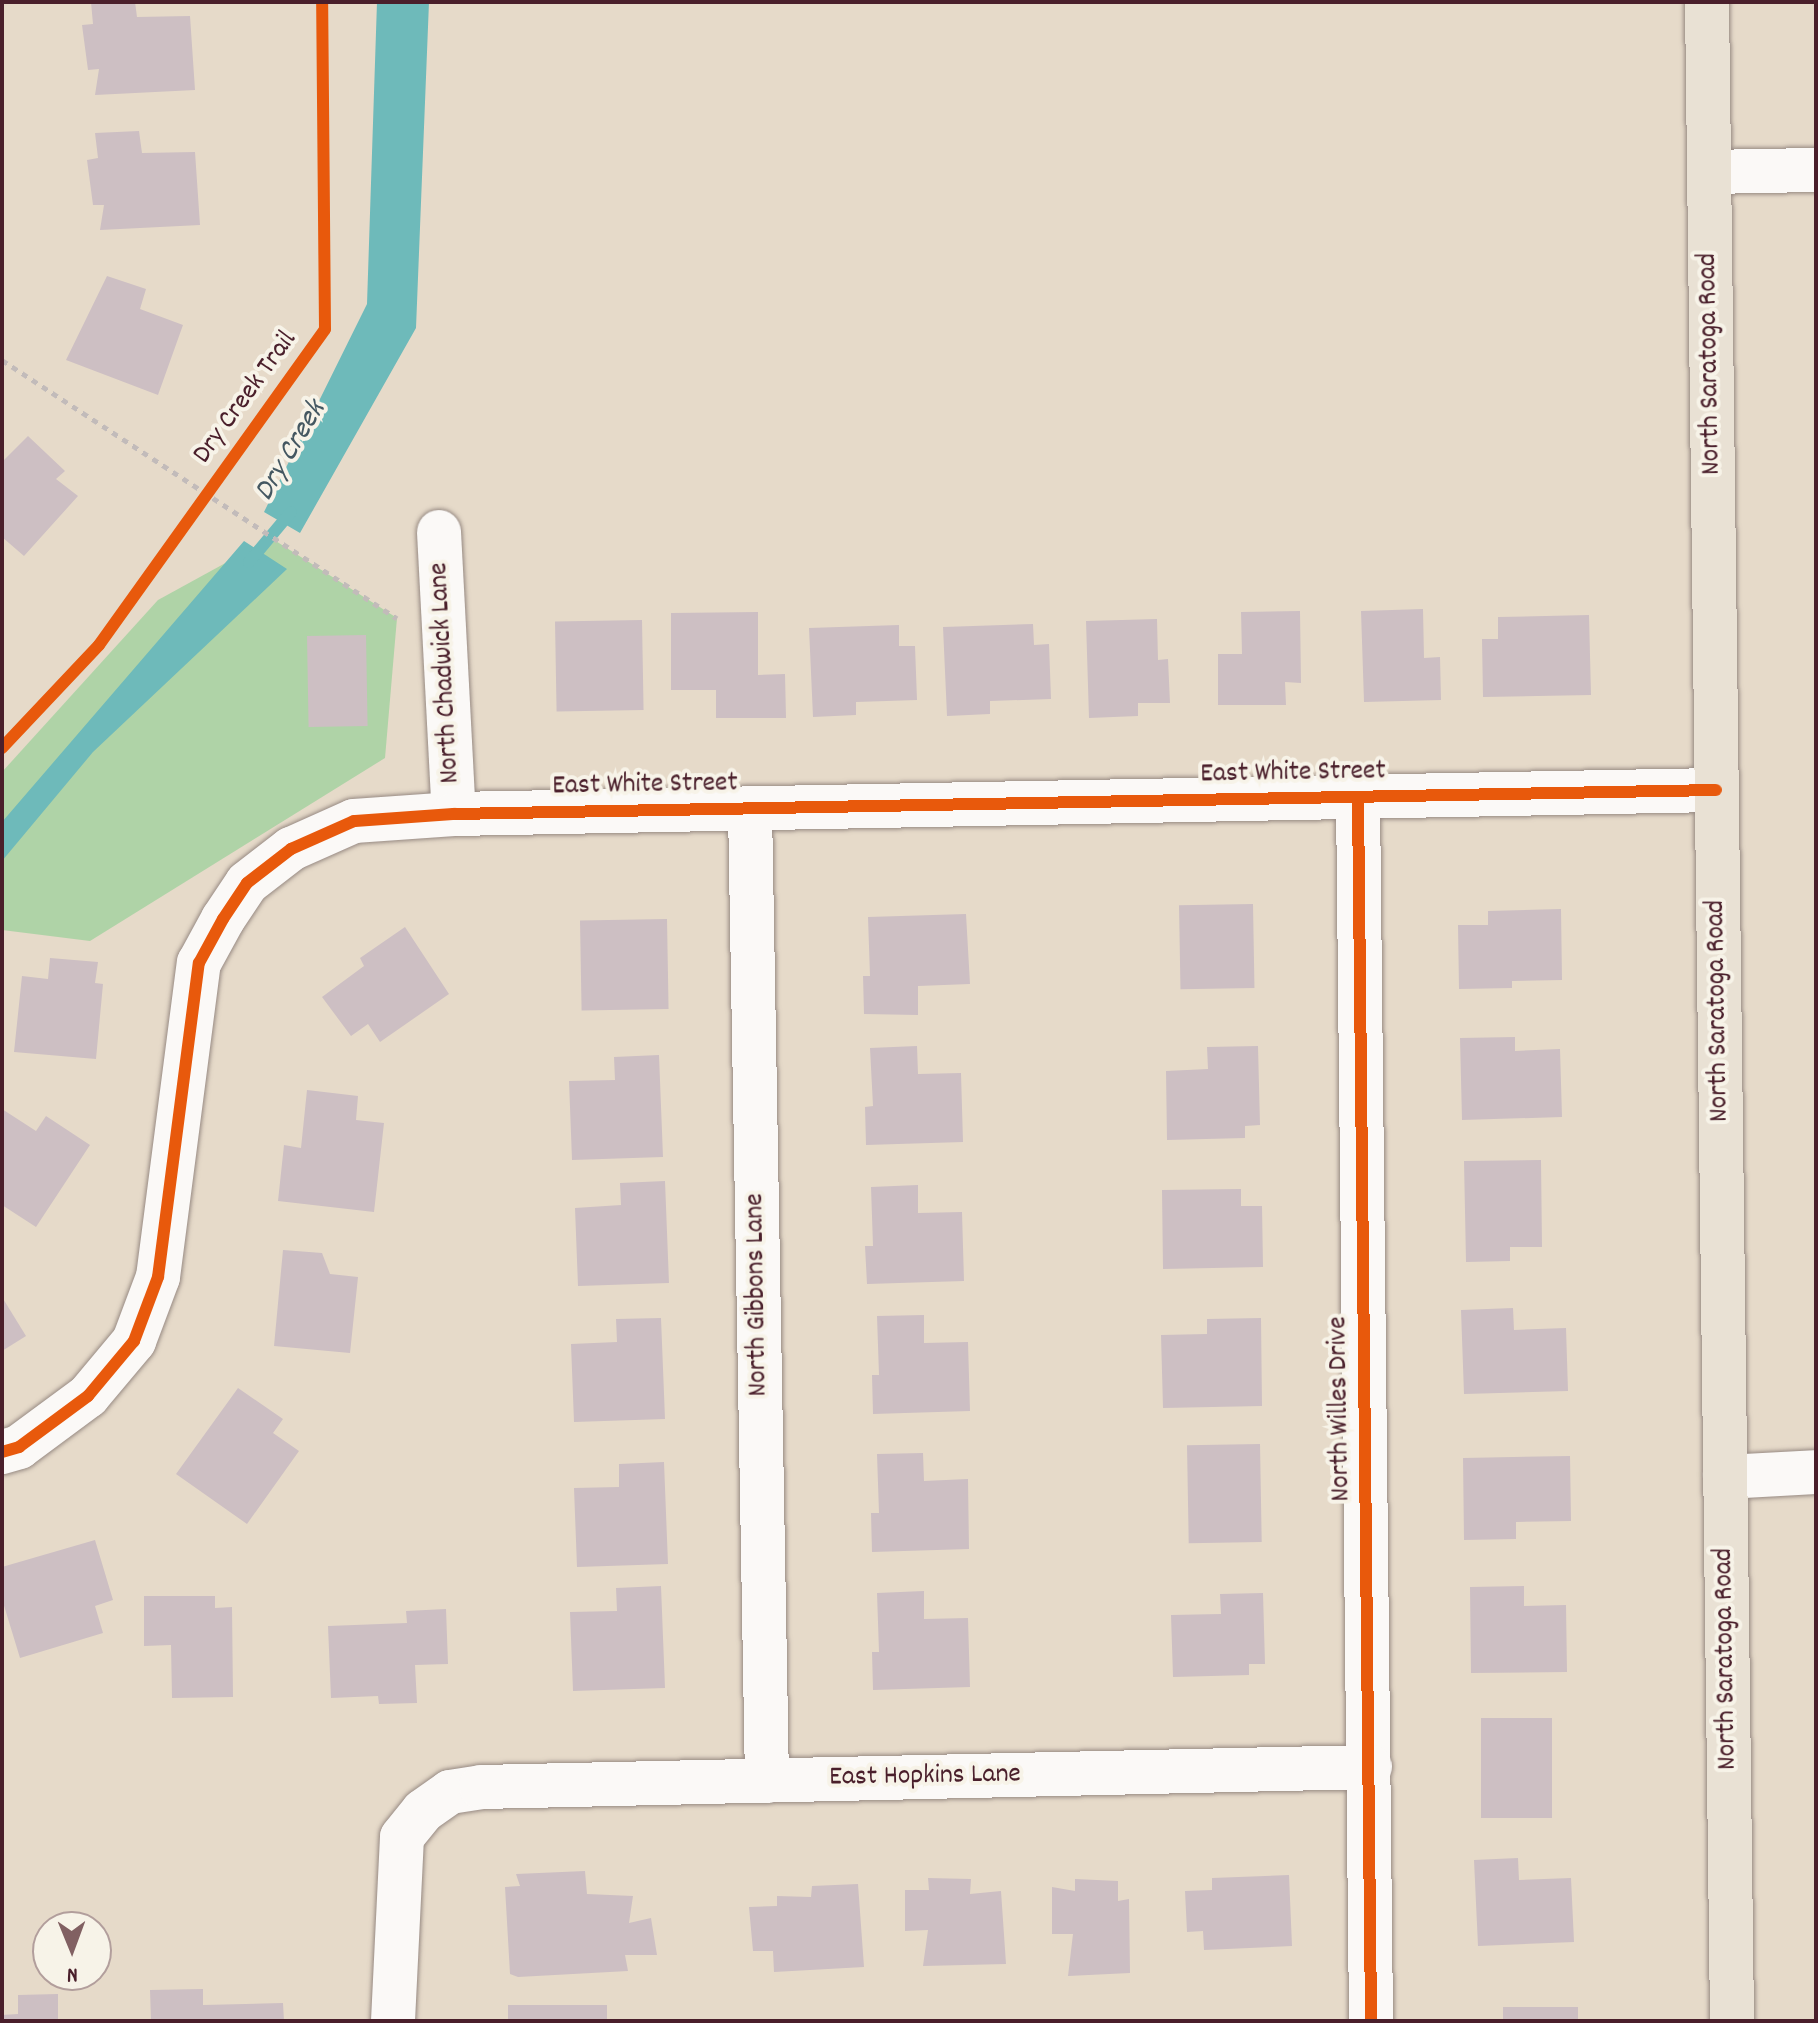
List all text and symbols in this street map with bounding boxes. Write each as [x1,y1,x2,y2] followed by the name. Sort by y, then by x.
[1692,253,1730,475] street label: North Saratoga Road
[187,325,305,471] street label: Dry Creek Trail
[248,395,336,509] water label: Dry Creek
[423,562,469,784] street label: North Chadwick Lane
[1200,756,1386,792] street label: East White Street
[552,768,738,804] street label: East White Street
[1700,900,1738,1122] street label: North Saratoga Road
[739,1193,777,1397] street label: North Gibbons Lane
[1323,1316,1359,1502] street label: North Willes Drive
[1708,1548,1746,1770] street label: North Saratoga Road
[829,1759,1021,1795] street label: East Hopkins Lane
[32,1911,112,1991] north arrow
[67,1958,78,1989] text: N

